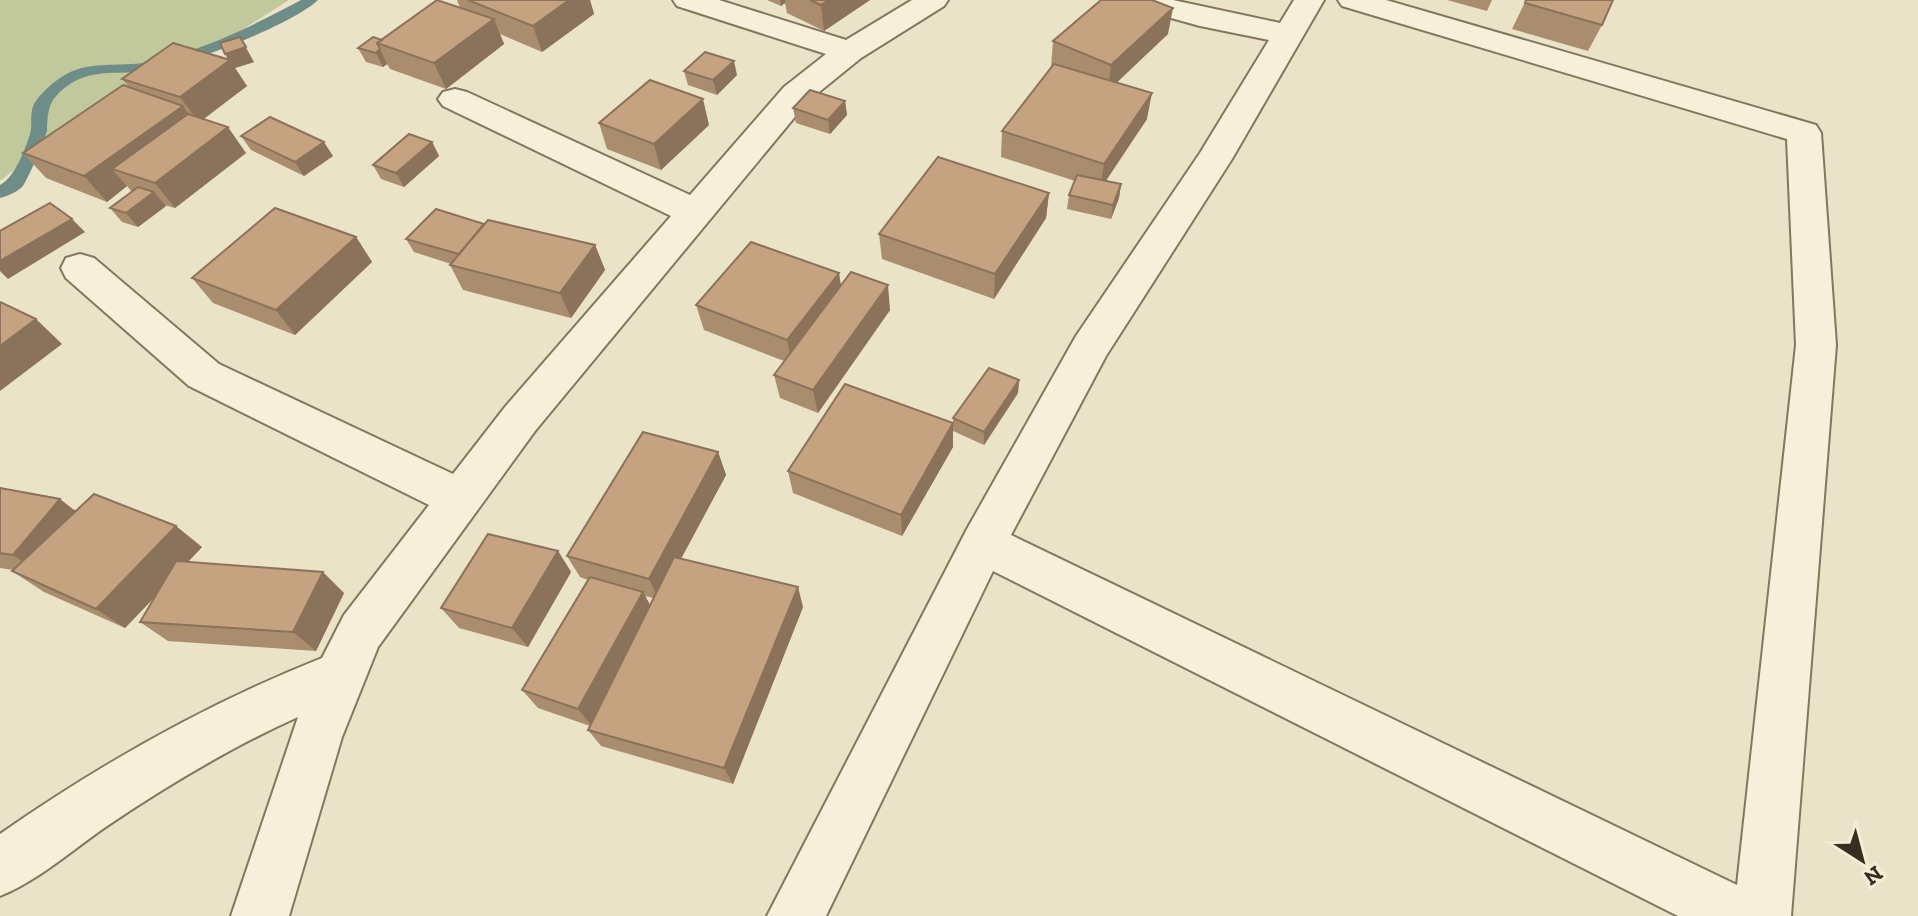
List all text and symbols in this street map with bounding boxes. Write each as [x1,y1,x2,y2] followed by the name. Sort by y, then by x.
[1822,820,1902,900] north arrow
[1859,860,1888,892] text: N

